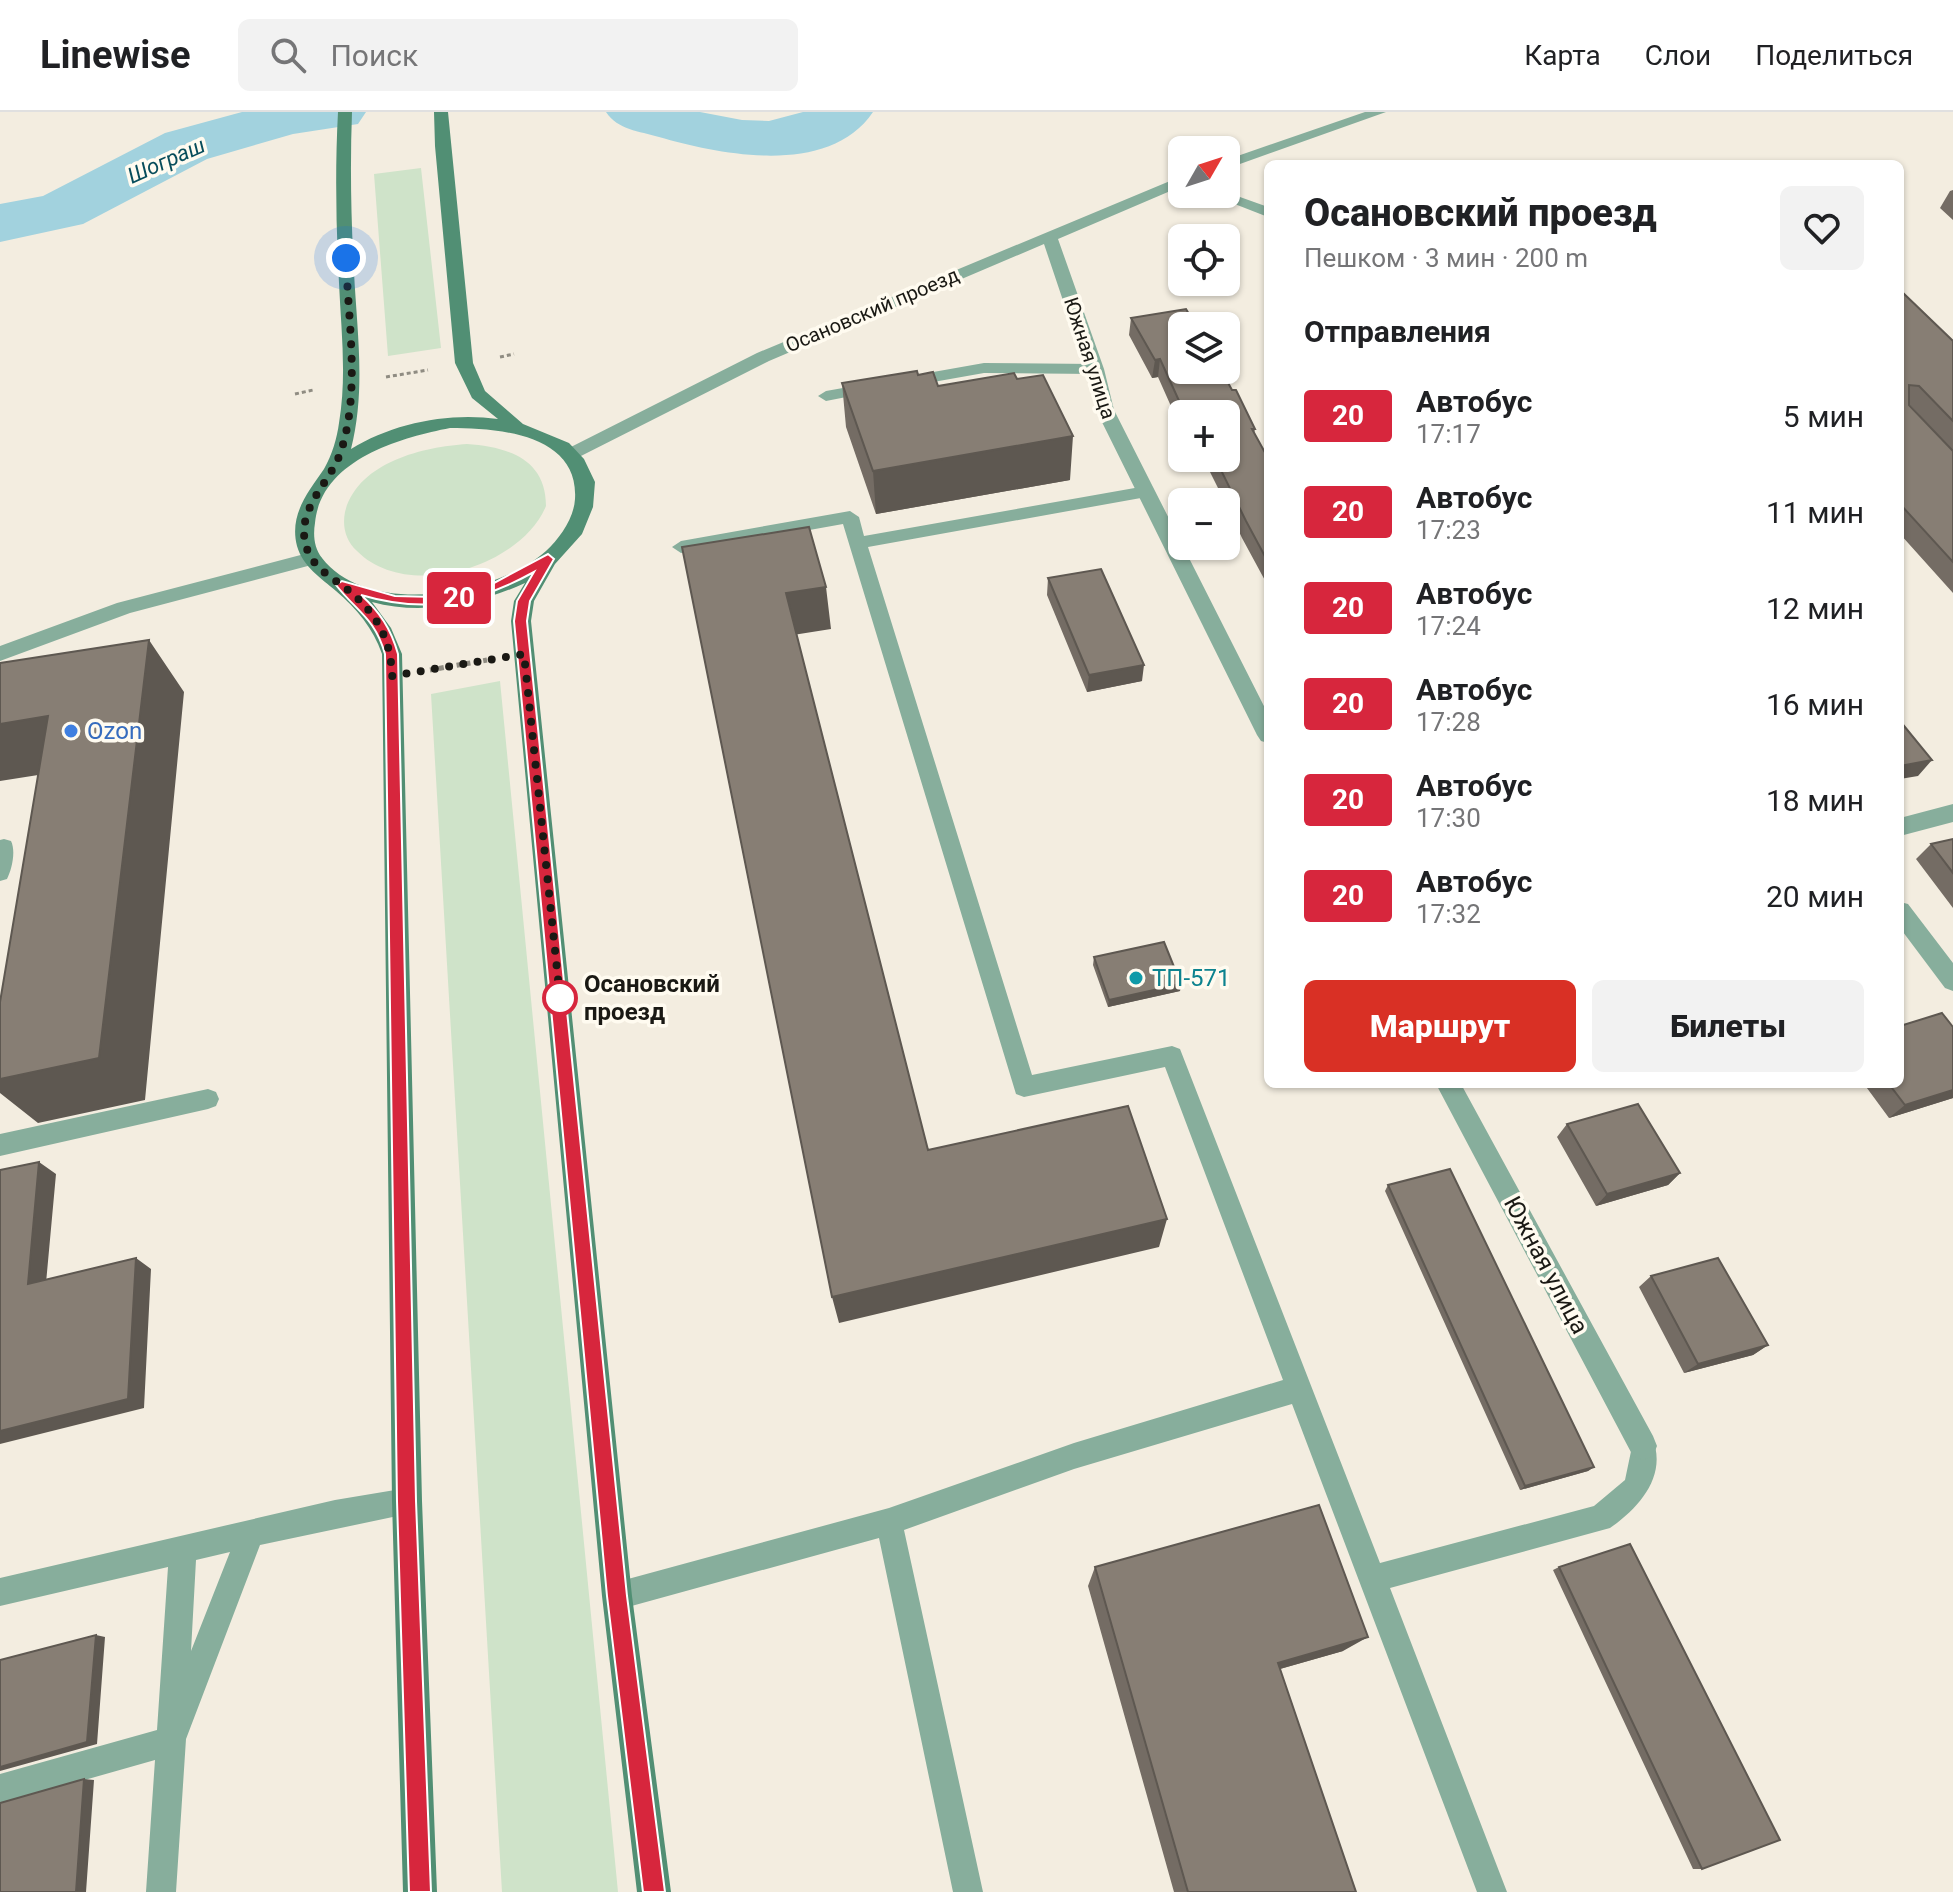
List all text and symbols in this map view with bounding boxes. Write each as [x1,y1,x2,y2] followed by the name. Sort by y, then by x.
[238,19,798,91] search box
[40,33,190,77] text: Linewise
[266,33,310,77] icon: search
[330,38,418,73] text: Поиск
[1524,39,1601,72] text: Карта
[1645,39,1711,72] text: Слои
[1755,39,1913,72] text: Поделиться
[124,132,209,189] water label: Шограш
[1168,136,1240,208] north arrow
[1168,136,1240,560] map controls
[1780,186,1864,270] button: heart
[1304,191,1657,235] text: Осановский проезд
[1168,224,1240,296] button: locate
[326,238,366,278] your location
[1304,243,1588,273] text: Пешком · 3 мин · 200 m
[782,263,962,357] street label: Осановский проезд
[1059,294,1121,422] street label: Южная улица
[1168,312,1240,384] button: layers
[1304,314,1491,349] text: Отправления
[1416,384,1532,419] text: Автобус
[1332,399,1364,432] text: 20
[1783,399,1864,434] text: 5 мин
[1168,400,1240,472] button: +
[1416,419,1481,449] text: 17:17
[1416,480,1532,515] text: Автобус
[1168,488,1240,560] button: −
[1332,495,1364,528] text: 20
[1766,495,1864,530] text: 11 мин
[1416,515,1481,545] text: 17:23
[423,572,495,624] line badge: 20
[1416,576,1532,611] text: Автобус
[443,581,475,614] text: 20
[1332,591,1364,624] text: 20
[1766,591,1864,626] text: 12 мин
[1416,611,1481,641] text: 17:24
[1416,672,1532,707] text: Автобус
[1332,687,1364,720] text: 20
[1766,687,1864,722] text: 16 мин
[1416,707,1481,737] text: 17:28
[87,717,142,745] place label: Ozon
[62,722,80,740] marker: Ozon
[1416,768,1532,803] text: Автобус
[1332,783,1364,816] text: 20
[1766,783,1864,818] text: 18 мин
[1416,803,1481,833] text: 17:30
[1416,864,1532,899] text: Автобус
[1332,879,1364,912] text: 20
[1766,879,1864,914] text: 20 мин
[1416,899,1481,929] text: 17:32
[1152,964,1231,992] place label: ТП-571
[1127,969,1145,987] marker: ТП-571
[584,970,720,1026] place label: Осановский проезд
[1304,980,1576,1072] button: Маршрут
[1592,980,1864,1072] button: Билеты
[543,981,577,1015] marker: Осановский проезд
[1498,1191,1594,1339] street label: Южная улица

